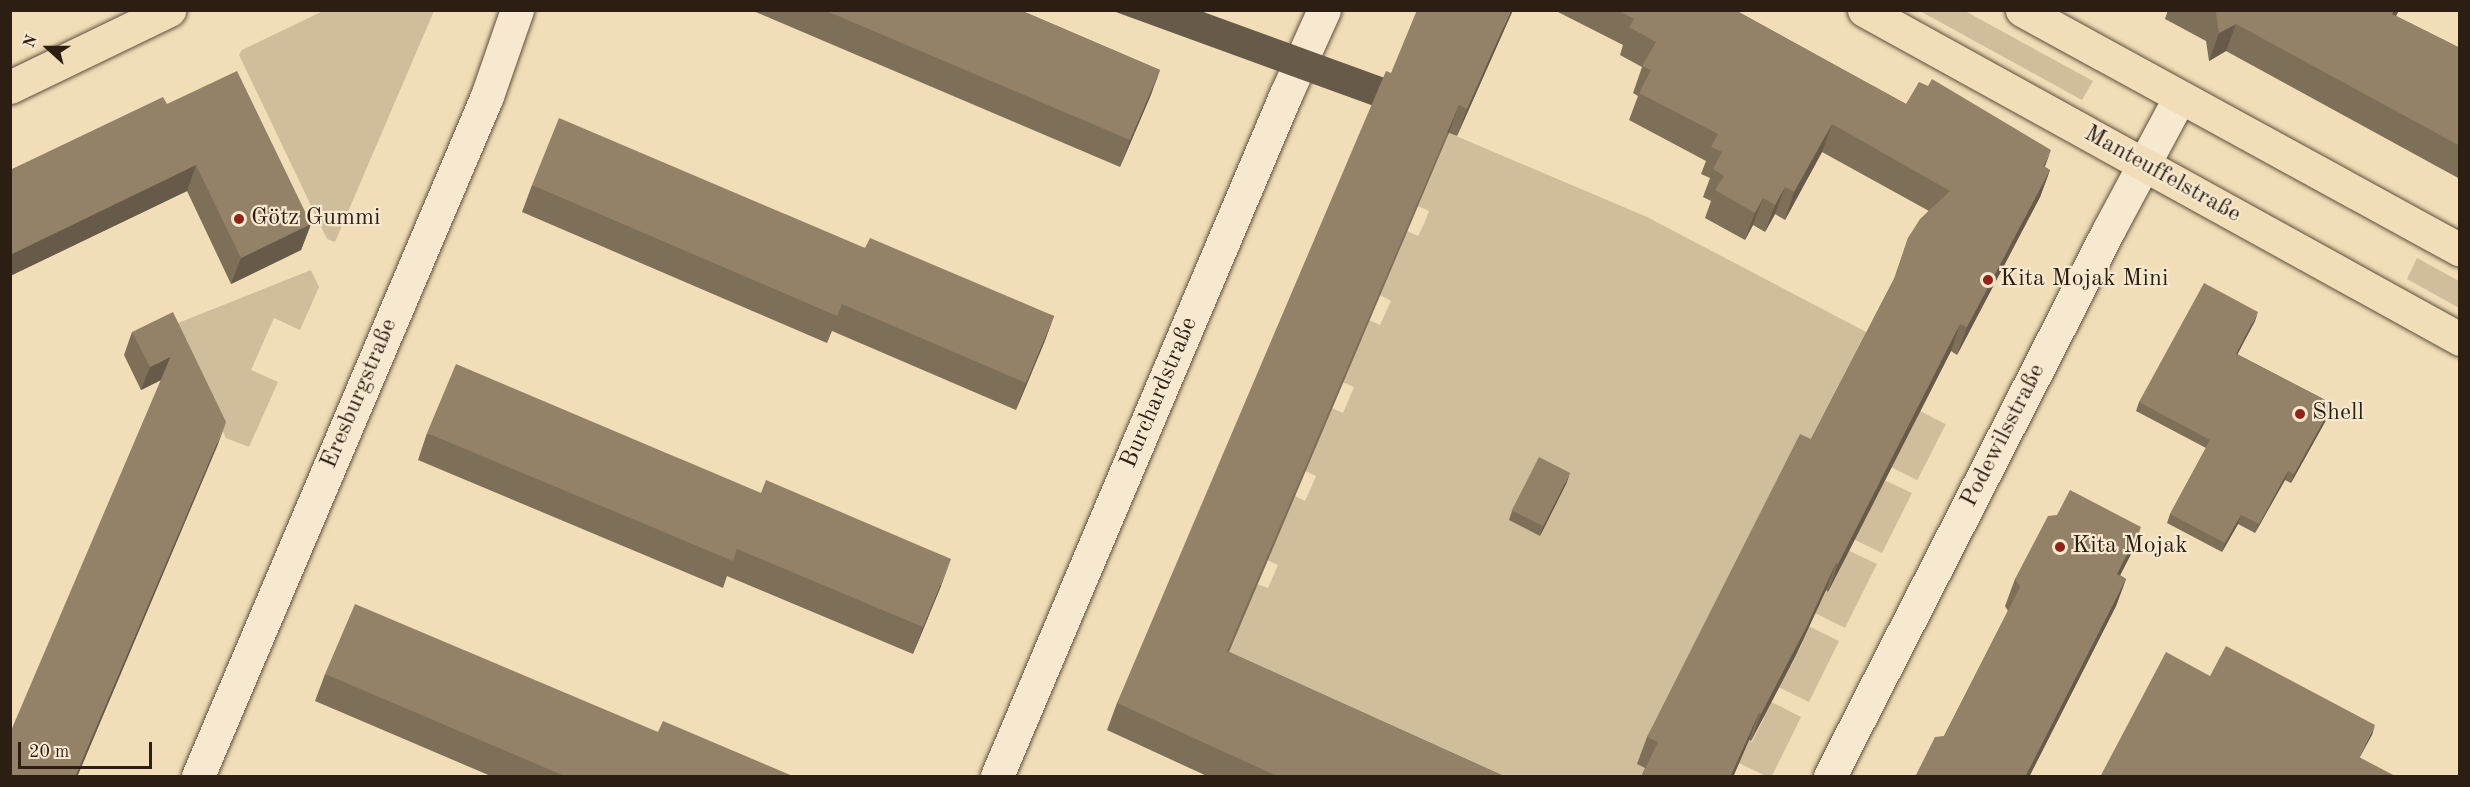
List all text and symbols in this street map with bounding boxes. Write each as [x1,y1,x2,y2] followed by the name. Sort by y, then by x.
[18,18,78,78] north arrow
[22,33,41,50] text: N
[2079,120,2245,230] street label: Manteuffelstraße
[251,205,381,233] place label: Götz Gummi
[232,212,246,226] marker: Götz Gummi
[2000,266,2168,294] place label: Kita Mojak Mini
[1981,273,1995,287] marker: Kita Mojak Mini
[1115,313,1205,473] street label: Burchardstraße
[315,315,405,473] street label: Eresburgstraße
[1956,360,2052,512] street label: Podewilsstraße
[2312,400,2364,428] place label: Shell
[2293,407,2307,421] marker: Shell
[2072,533,2188,561] place label: Kita Mojak
[2053,540,2067,554] marker: Kita Mojak
[21,730,154,768] scale bar
[29,743,69,761] text: 20 m

